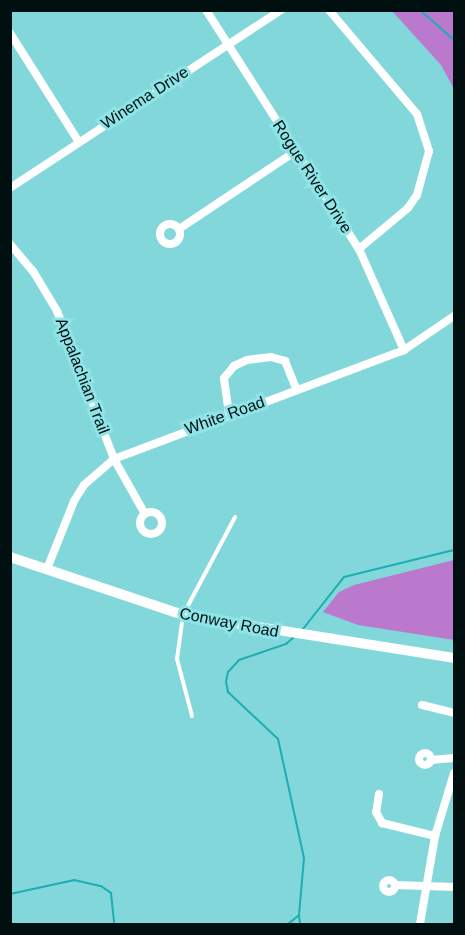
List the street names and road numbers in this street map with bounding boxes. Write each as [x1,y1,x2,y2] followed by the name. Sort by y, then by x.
[98,63,192,133] street label: Winema Drive
[268,117,356,237] street label: Rogue River Drive
[51,315,113,437] street label: Appalachian Trail
[182,393,268,439] street label: White Road
[178,604,280,642] street label: Conway Road

